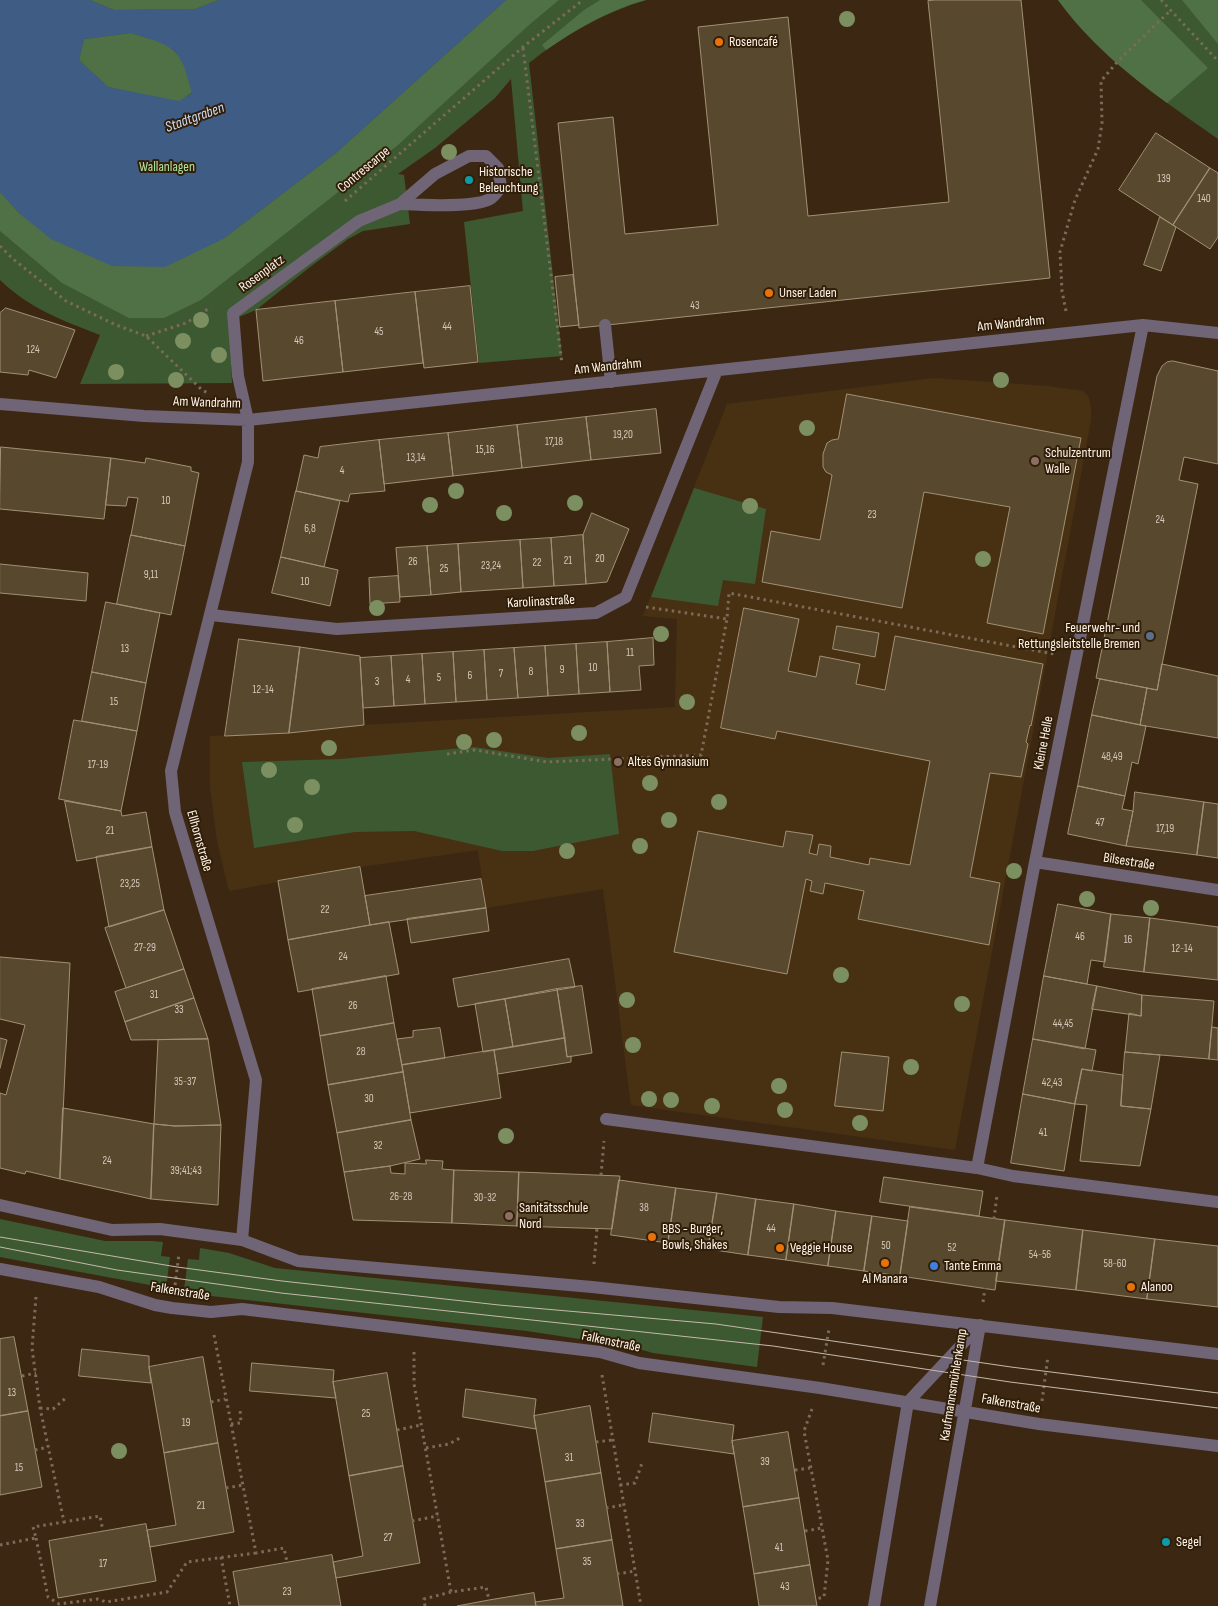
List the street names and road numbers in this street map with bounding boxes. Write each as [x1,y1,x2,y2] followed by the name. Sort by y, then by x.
[334,143,394,197] street label: Contrescarpe
[236,252,288,296] street label: Rosenplatz
[977,312,1045,336] street label: Am Wandrahm
[574,355,642,379] street label: Am Wandrahm
[173,393,241,413] street label: Am Wandrahm
[507,592,575,612] street label: Karolinastraße
[1031,715,1057,771] street label: Kleine Helle
[182,809,216,873] street label: Ellhornstraße
[1102,850,1156,874] street label: Bilsestraße
[149,1279,211,1305] street label: Falkenstraße
[580,1328,642,1356] street label: Falkenstraße
[937,1328,971,1442] street label: Kaufmannsmühlenkamp
[980,1391,1042,1417] street label: Falkenstraße

